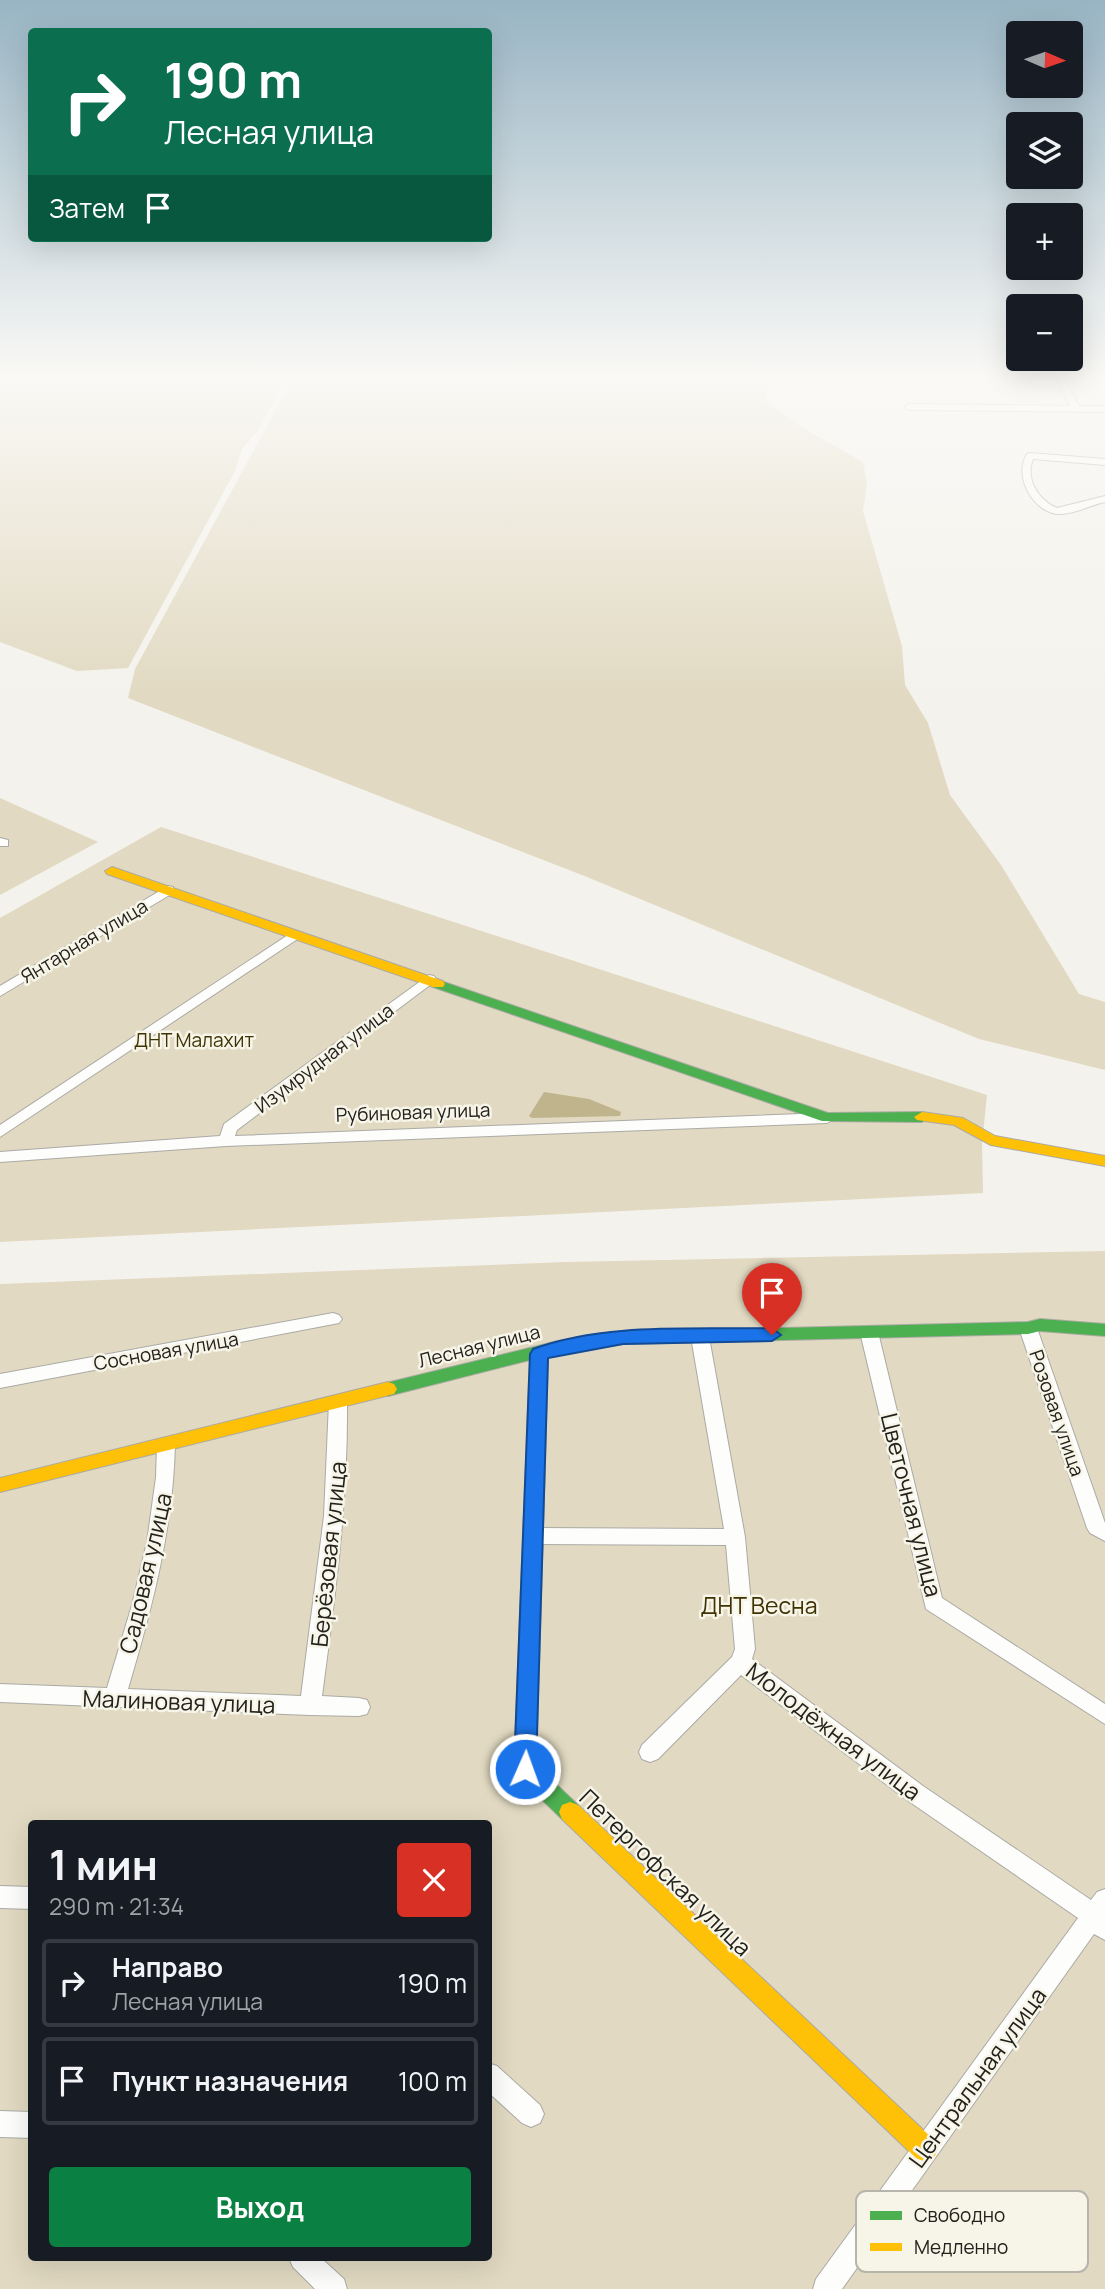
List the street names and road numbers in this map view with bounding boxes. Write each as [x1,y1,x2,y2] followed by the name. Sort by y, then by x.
[16,893,152,989] street label: Янтарная улица
[249,997,399,1119] street label: Изумрудная улица
[335,1096,491,1128] street label: Рубиновая улица
[415,1318,543,1374] street label: Лесная улица
[92,1325,240,1377] street label: Сосновая улица
[1023,1346,1091,1480] street label: Розовая улица
[874,1410,950,1600] street label: Цветочная улица
[302,1460,354,1648] street label: Берёзовая улица
[111,1490,179,1656] street label: Садовая улица
[740,1655,928,1807] street label: Молодёжная улица
[82,1682,276,1720] street label: Малиновая улица
[573,1781,759,1963] street label: Петергофская улица
[901,1980,1053,2174] street label: Центральная улица

